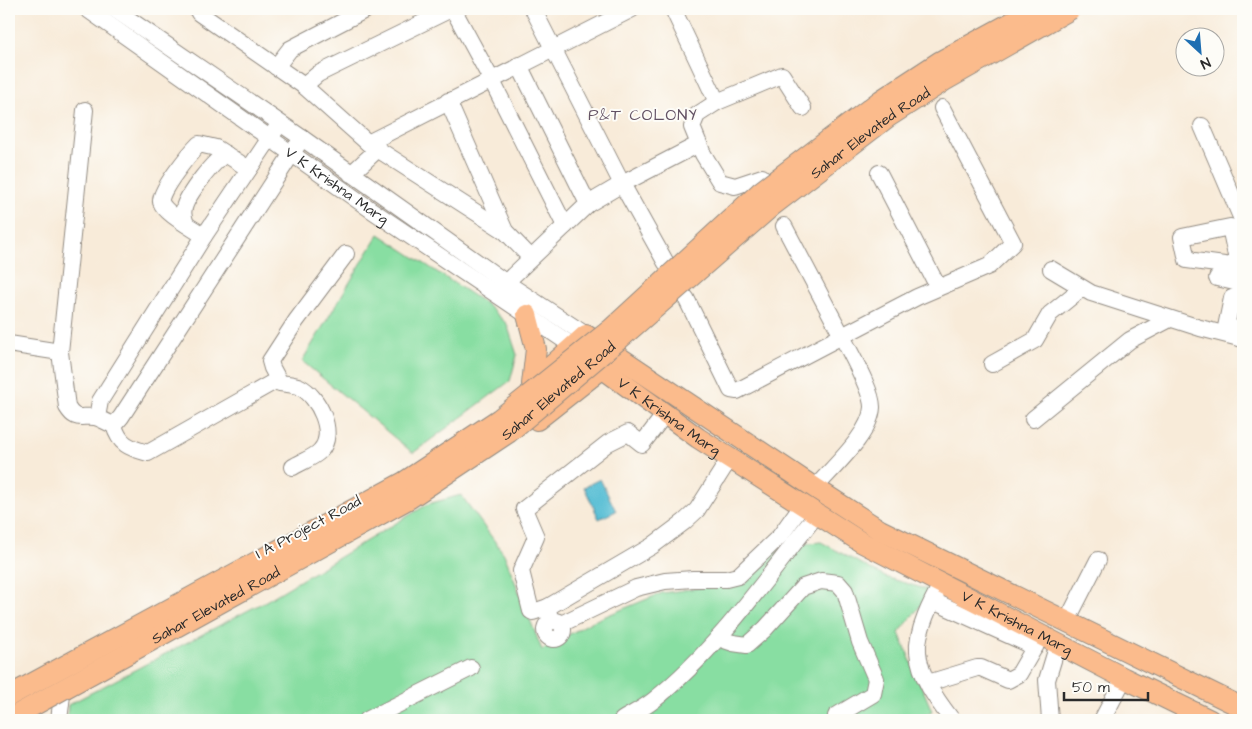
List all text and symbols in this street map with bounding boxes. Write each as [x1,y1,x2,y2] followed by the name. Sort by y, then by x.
[1174,28,1224,78] north arrow
[1197,52,1214,74] text: N
[806,82,935,184] street label: Sahar Elevated Road
[588,104,698,126] district label: P&T COLONY
[281,142,393,231] street label: V K Krishna Marg
[497,337,620,446] street label: Sahar Elevated Road
[613,373,725,462] street label: V K Krishna Marg
[252,491,365,564] street label: I A Project Road
[148,561,284,649] street label: Sahar Elevated Road
[958,586,1076,662] street label: V K Krishna Marg
[1064,669,1148,701] scale bar
[1072,677,1110,698] text: 50 m

